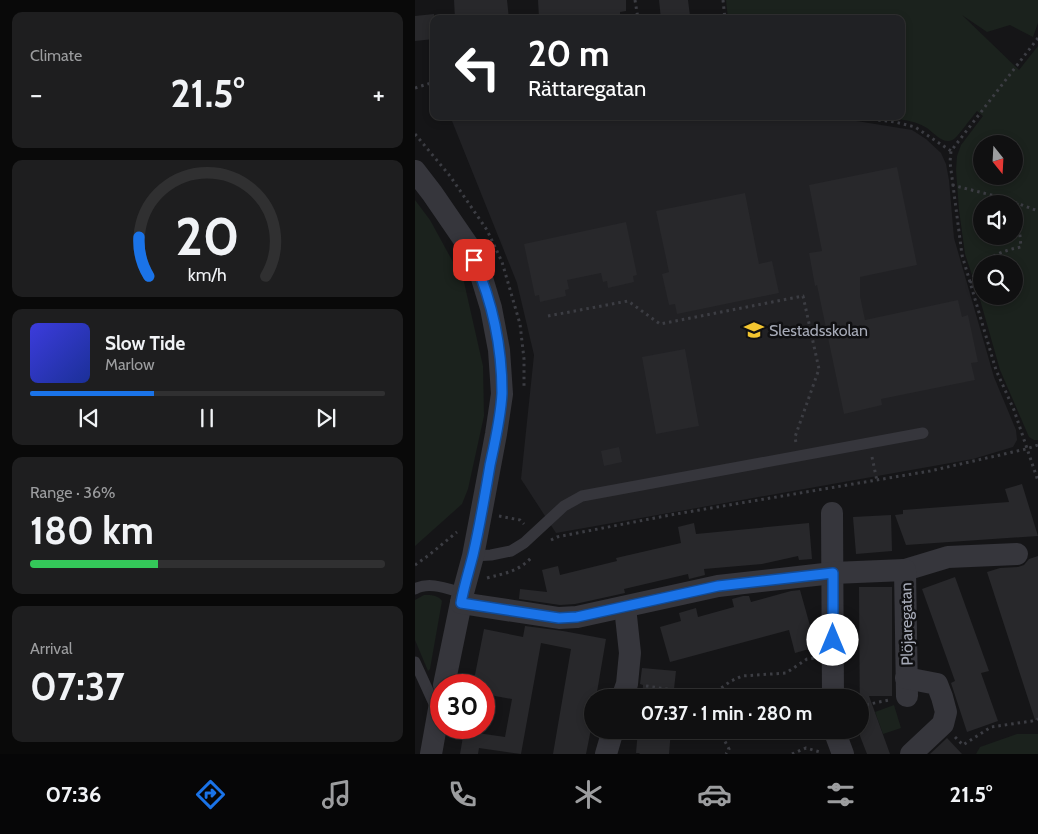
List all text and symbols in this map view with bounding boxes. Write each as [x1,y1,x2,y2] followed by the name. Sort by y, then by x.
[528,32,610,75] text: 20 m
[445,35,510,100] icon: left
[30,46,82,65] text: Climate
[171,70,244,117] text: 21.5°
[528,75,646,102] text: Rättaregatan
[30,77,42,111] text: −
[373,77,385,111] text: +
[973,135,1023,185] north arrow
[973,135,1023,305] map controls
[973,195,1023,245] button: sound
[175,205,240,268] text: 20
[453,239,495,281] pin
[460,246,488,274] icon: arrive
[973,255,1023,305] button: search
[188,264,227,285] text: km/h
[743,319,765,341] school or university icon: Slestadsskolan
[769,321,868,340] place label: Slestadsskolan
[105,332,185,355] text: Slow Tide
[105,355,155,374] text: Marlow
[75,404,103,432] icon: previous
[193,404,221,432] icon: pause
[312,404,340,432] icon: next
[30,483,116,502] text: Range · 36%
[30,507,154,554] text: 180 km
[896,582,917,666] street label: Plöjaregatan
[806,613,858,665] position arrow
[30,639,73,658] text: Arrival
[30,663,125,710] text: 07:37
[430,674,495,739] speed limit sign: 30
[641,702,812,725] text: 07:37 · 1 min · 280 m
[193,777,228,812] icon: directions
[319,777,354,812] icon: music
[445,777,480,812] icon: phone
[571,777,606,812] icon: climate
[697,777,732,812] icon: car
[823,777,858,812] icon: filters
[46,781,101,808] text: 07:36
[950,781,992,808] text: 21.5°

